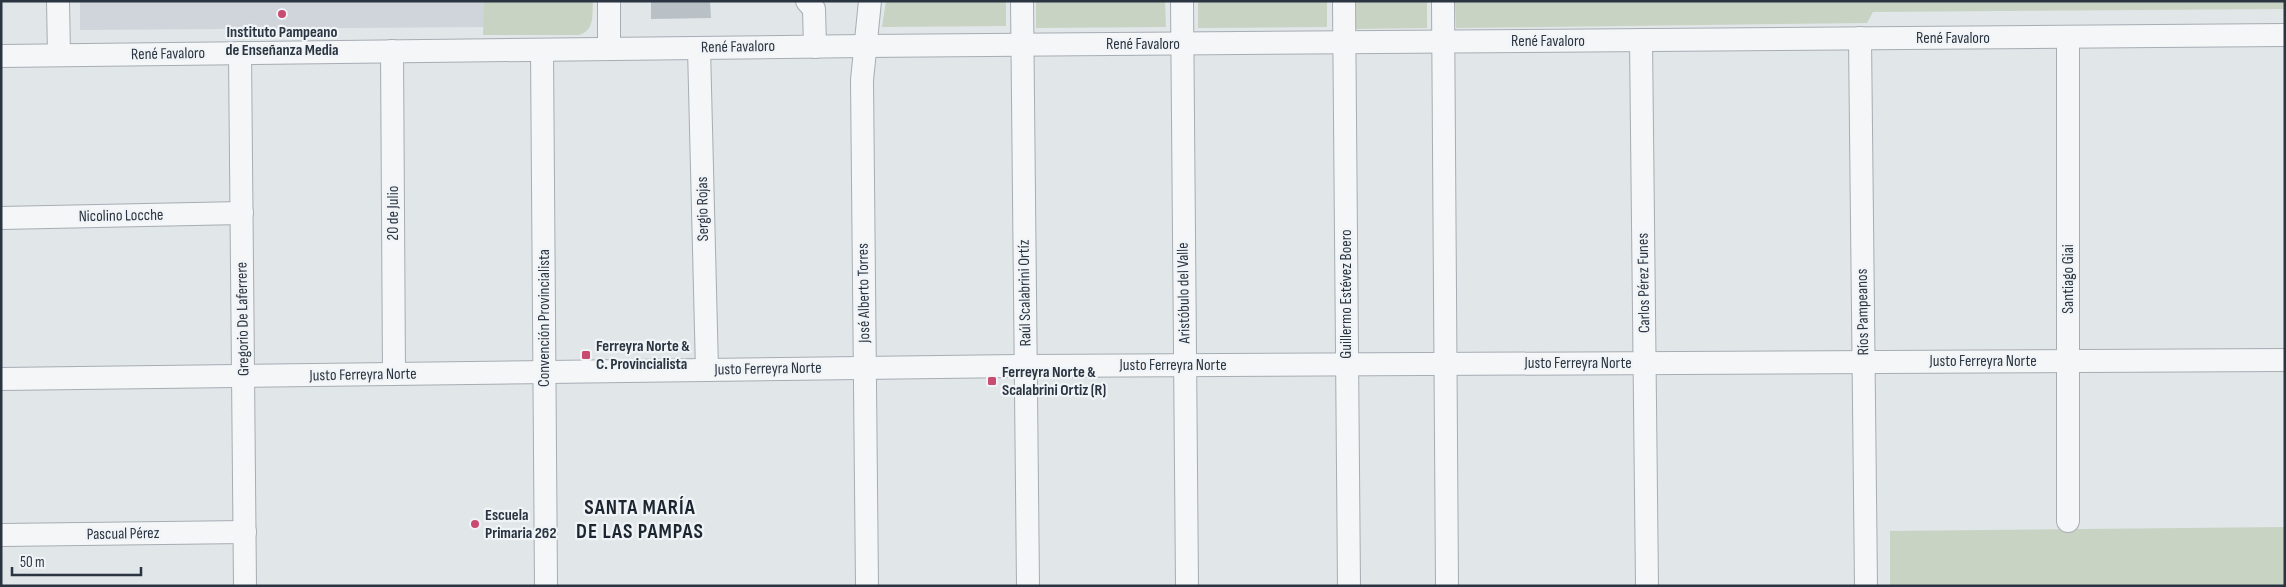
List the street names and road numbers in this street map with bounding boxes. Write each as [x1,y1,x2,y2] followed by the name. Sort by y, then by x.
[1916,29,1990,48] street label: René Favaloro
[1511,32,1585,51] street label: René Favaloro
[1106,35,1180,54] street label: René Favaloro
[701,37,775,57] street label: René Favaloro
[131,44,205,64] street label: René Favaloro
[693,176,713,241] street label: Sergio Rojas
[384,186,403,240] street label: 20 de Julio
[78,206,164,226] street label: Nicolino Locche
[1337,229,1356,359] street label: Guillermo Estévez Boero
[1634,233,1654,333] street label: Carlos Pérez Funes
[1015,239,1035,347] street label: Raúl Scalabrini Ortíz
[1174,242,1194,345] street label: Aristóbulo del Valle
[854,243,874,344] street label: José Alberto Torres
[2059,244,2078,314] street label: Santiago Giai
[535,249,554,387] street label: Convención Provincialista
[233,262,253,376] street label: Gregorio De Laferrere
[1853,268,1873,356] street label: Ríos Pampeanos
[1928,352,2037,371] street label: Justo Ferreyra Norte
[1523,354,1632,373] street label: Justo Ferreyra Norte
[1118,356,1227,375] street label: Justo Ferreyra Norte
[713,359,822,379] street label: Justo Ferreyra Norte
[308,365,417,385] street label: Justo Ferreyra Norte
[86,524,160,544] street label: Pascual Pérez

